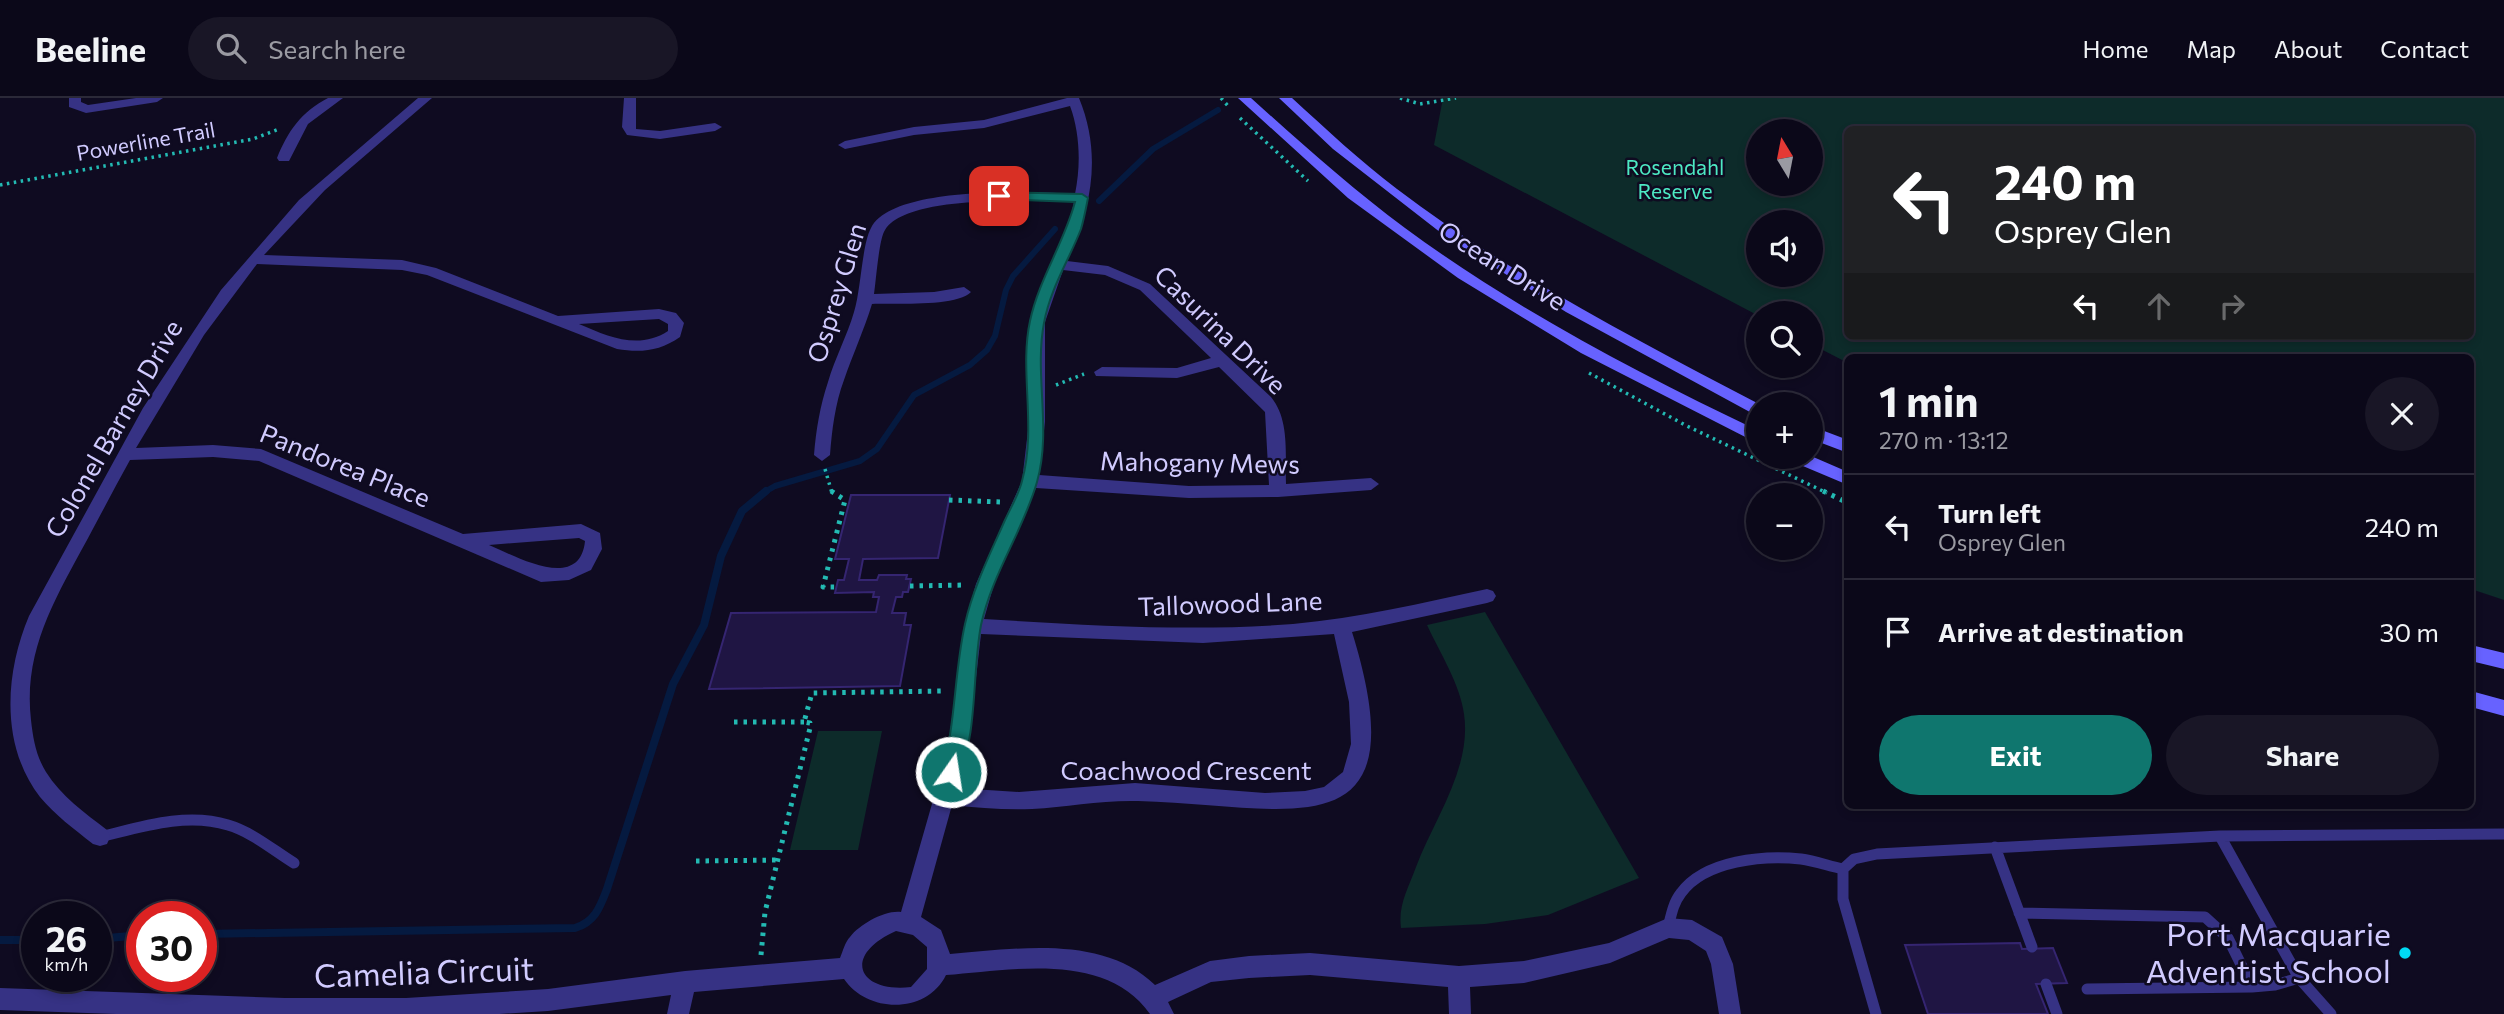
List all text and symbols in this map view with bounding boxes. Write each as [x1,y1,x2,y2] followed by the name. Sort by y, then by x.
[188,17,678,80] search box
[35,28,146,69] text: Beeline
[212,29,250,67] icon: search
[268,33,406,64] text: Search here
[2083,34,2149,63] text: Home
[2187,34,2236,63] text: Map
[2274,34,2342,63] text: About
[2380,34,2469,63] text: Contact
[74,116,217,165] street label: Powerline Trail
[1746,119,1824,196] north arrow
[1746,119,1823,560] map controls
[1994,150,2136,210] text: 240 m
[1626,154,1724,203] park label: Rosendahl Reserve
[1879,154,1970,245] icon: left
[969,166,1029,226] pin
[980,177,1018,215] icon: arrive
[1746,210,1823,287] button: sound
[1994,210,2172,250] text: Osprey Glen
[1433,213,1572,316] street label: Ocean Drive
[800,219,872,366] street label: Osprey Glen
[1149,258,1293,400] street label: Casurina Drive
[2067,287,2105,325] icon: left
[2140,287,2178,325] icon: ahead
[2213,287,2251,325] icon: right
[1746,301,1823,378] button: search
[38,314,188,543] street label: Colonel Barney Drive
[1879,374,1979,426] text: 1 min
[2365,377,2439,451] button: close
[1746,392,1823,469] button: +
[256,416,435,513] street label: Pandorea Place
[1879,426,2008,454] text: 270 m · 13:12
[1100,444,1300,479] street label: Mahogany Mews
[1746,483,1823,560] button: −
[1938,497,2041,528] text: Turn left
[1879,508,1917,546] icon: left
[2365,511,2439,542] text: 240 m
[1938,528,2066,556] text: Osprey Glen
[1137,584,1323,621] street label: Tallowood Lane
[1879,613,1917,651] icon: arrive
[1938,616,2184,647] text: Arrive at destination
[2380,616,2439,647] text: 30 m
[1879,715,2152,795] button: Exit
[2166,715,2439,795] button: Share
[914,735,988,809] position arrow
[1060,754,1312,785] street label: Coachwood Crescent
[126,901,217,992] speed limit sign: 30
[2146,913,2391,990] place label: Port Macquarie Adventist School
[46,916,87,959] text: 26
[2397,945,2413,961] marker: Port Macquarie Adventist School
[313,947,535,995] street label: Camelia Circuit
[45,953,88,975] text: km/h

